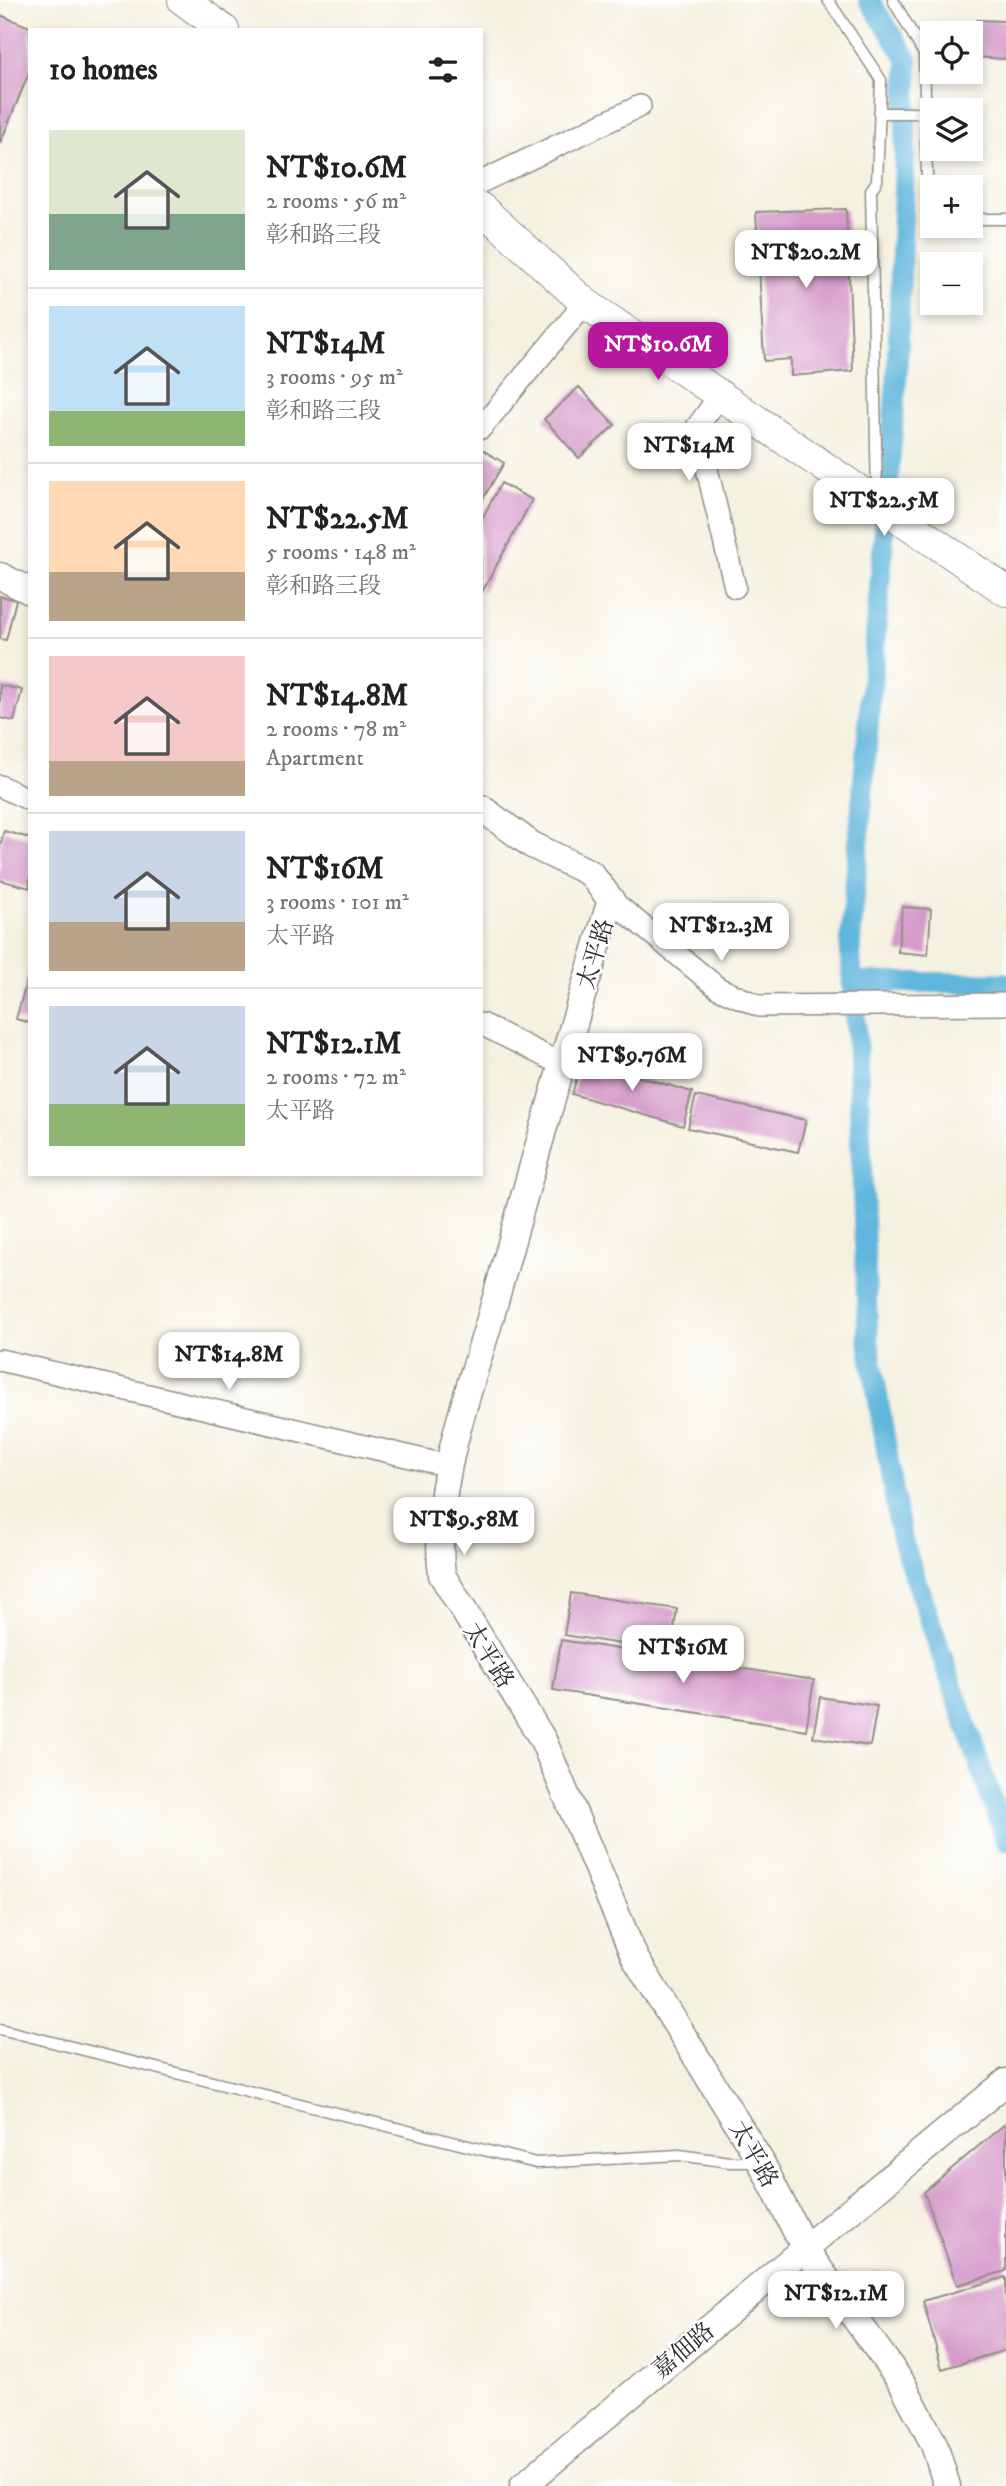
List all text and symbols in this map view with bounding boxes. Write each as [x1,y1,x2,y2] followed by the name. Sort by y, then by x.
[920,21,983,315] map controls
[920,21,983,84] button: locate
[424,51,462,89] icon: filters
[49,52,158,89] text: 10 homes
[920,98,983,161] button: layers
[266,150,407,187] text: NT$10.6M
[105,158,189,242] icon: home
[920,175,983,238] button: +
[266,187,406,216] text: 2 rooms · 56 m²
[266,221,381,250] text: 彰和路三段
[734,230,878,290] pin: NT$20.2M
[751,238,861,267] text: NT$20.2M
[920,252,983,315] button: −
[586,322,730,382] pin: NT$10.6M
[266,326,385,363] text: NT$14M
[604,330,712,359] text: NT$10.6M
[105,334,189,418] icon: home
[266,363,403,392] text: 3 rooms · 95 m²
[266,397,381,426] text: 彰和路三段
[632,424,746,483] pin: NT$14M
[643,431,735,460] text: NT$14M
[812,478,956,538] pin: NT$22.5M
[829,486,939,515] text: NT$22.5M
[266,501,409,538] text: NT$22.5M
[105,509,189,593] icon: home
[266,538,416,567] text: 5 rooms · 148 m²
[266,572,381,601] text: 彰和路三段
[266,678,408,715] text: NT$14.8M
[105,684,189,768] icon: home
[266,715,406,744] text: 2 rooms · 78 m²
[266,744,364,773] text: Apartment
[266,851,384,888] text: NT$16M
[105,859,189,943] icon: home
[266,888,409,917] text: 3 rooms · 101 m²
[649,904,793,963] pin: NT$12.3M
[669,911,773,940] text: NT$12.3M
[571,915,621,993] street label: 太平路
[266,922,335,951] text: 太平路
[266,1026,401,1063] text: NT$12.1M
[105,1034,189,1118] icon: home
[560,1034,704,1093] pin: NT$9.76M
[577,1041,687,1070] text: NT$9.76M
[266,1063,406,1092] text: 2 rooms · 72 m²
[266,1097,335,1126] text: 太平路
[157,1332,301,1392] pin: NT$14.8M
[174,1340,284,1369] text: NT$14.8M
[392,1498,536,1557] pin: NT$9.58M
[409,1505,519,1534] text: NT$9.58M
[456,1617,520,1694] street label: 太平路
[626,1626,740,1685] pin: NT$16M
[638,1633,728,1662] text: NT$16M
[722,2116,784,2193] street label: 太平路
[764,2272,908,2331] pin: NT$12.1M
[784,2279,888,2308] text: NT$12.1M
[646,2316,721,2385] street label: 嘉佃路

